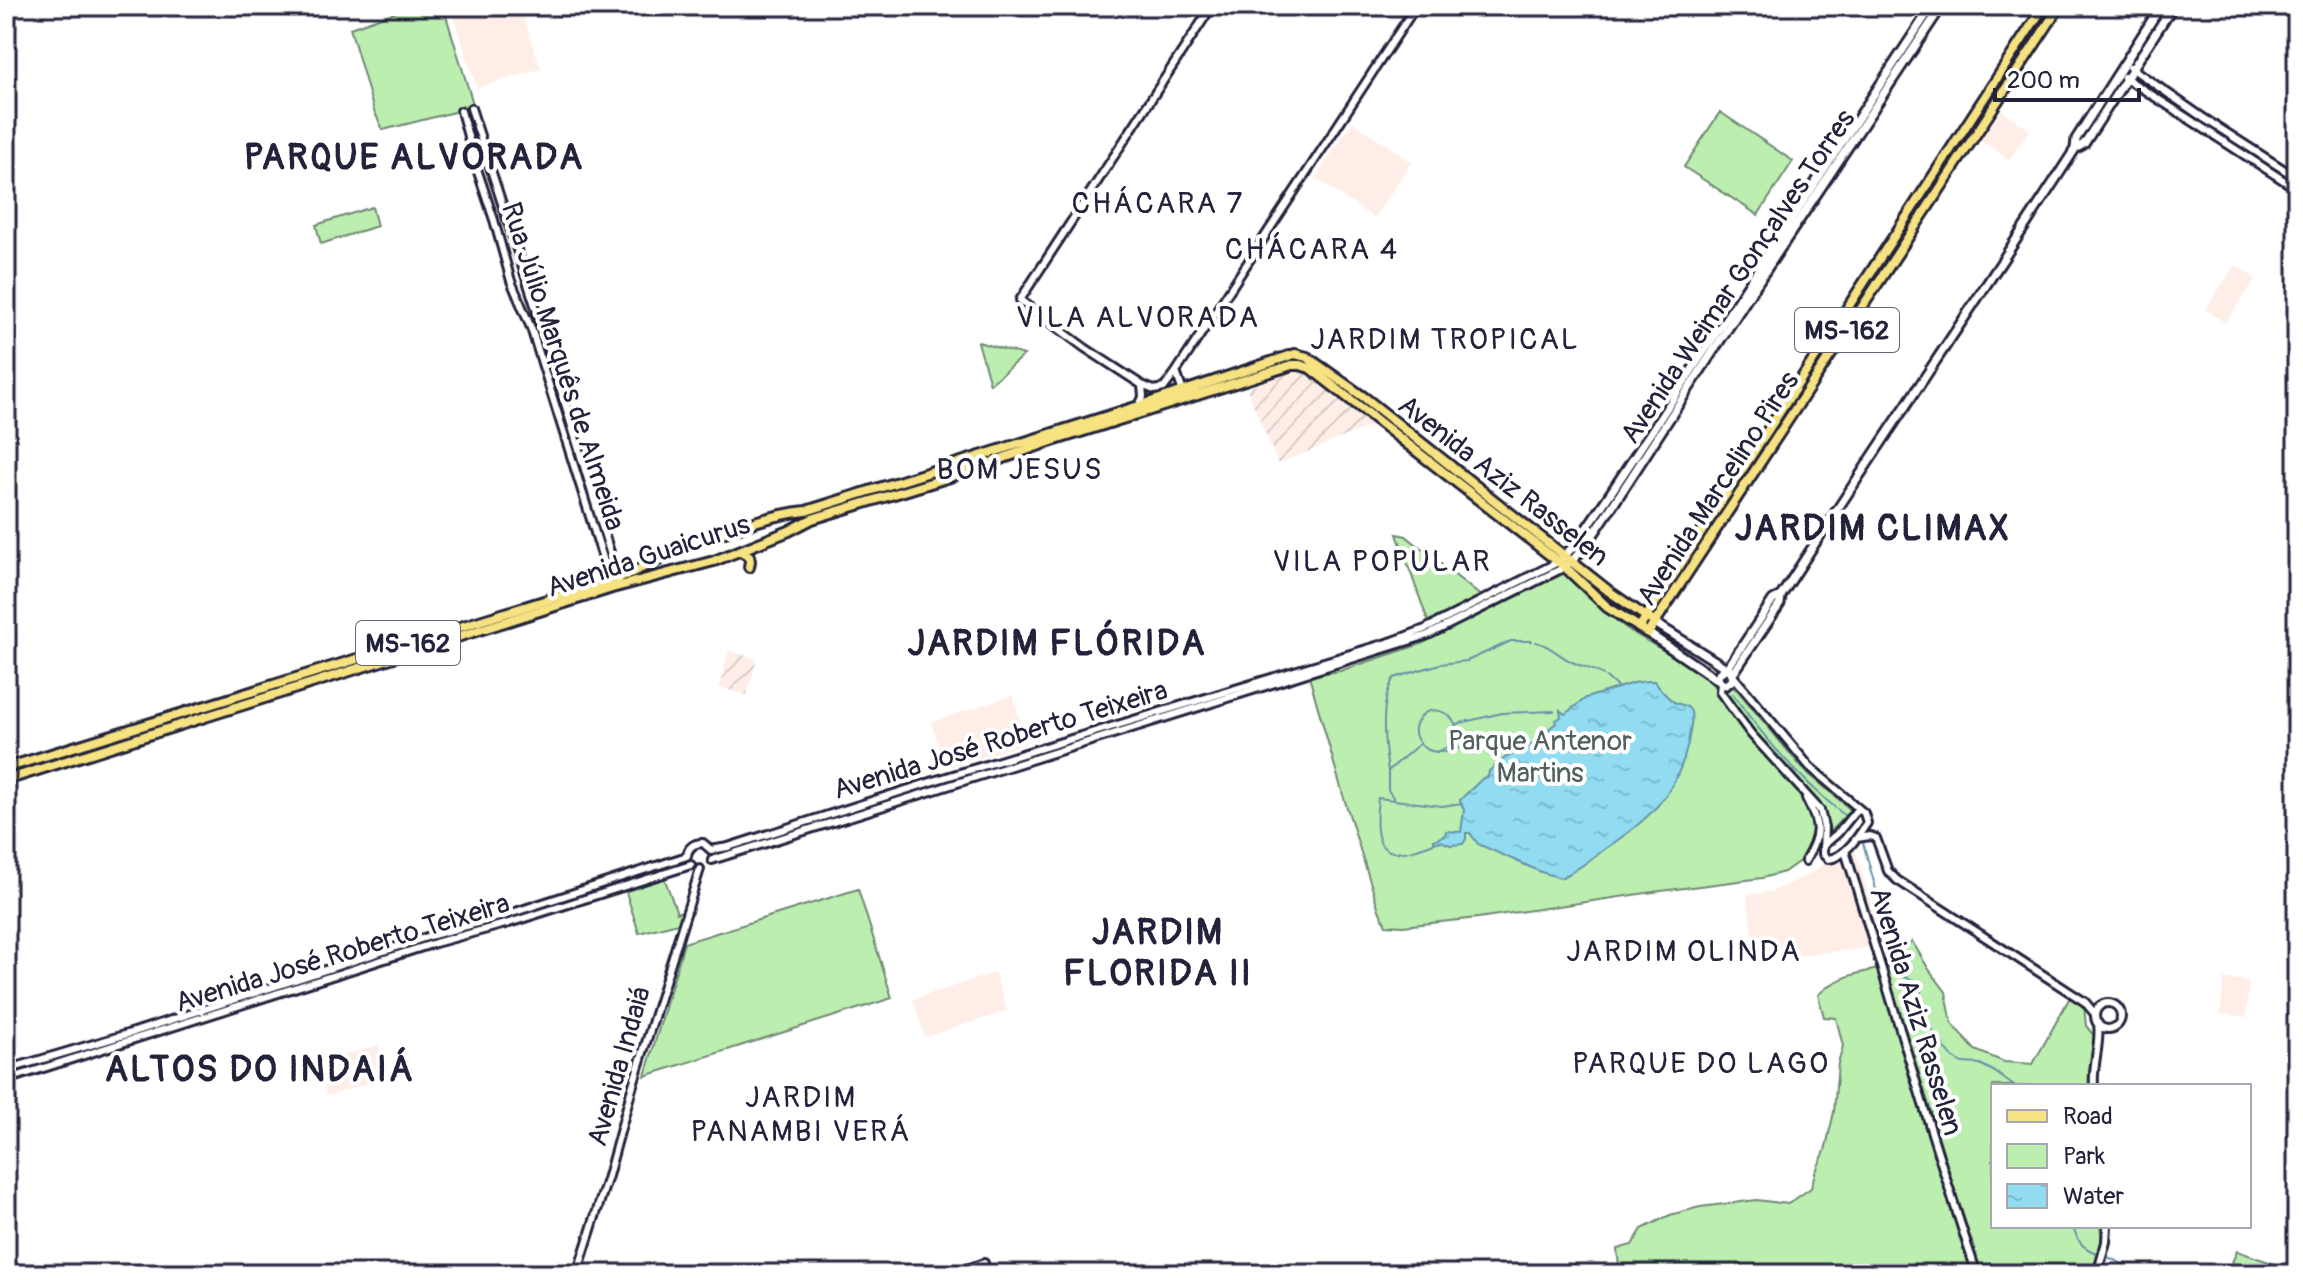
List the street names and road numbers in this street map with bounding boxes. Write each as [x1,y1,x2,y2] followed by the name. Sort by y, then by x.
[1613,103,1864,451] street label: Avenida Weimar Gonçalves Torres
[493,198,632,535] street label: Rua Júlio Marquês de Almeida
[1795,308,1899,352] road number: MS-162
[1629,365,1807,613] street label: Avenida Marcelino Pires
[1391,388,1615,574] street label: Avenida Aziz Rasselen
[542,507,755,606] street label: Avenida Guaicurus
[356,621,460,665] road number: MS-162
[829,673,1172,808] street label: Avenida José Roberto Teixeira
[1861,883,1970,1140] street label: Avenida Aziz Rasselen
[171,886,514,1021] street label: Avenida José Roberto Teixeira
[580,983,659,1150] street label: Avenida Indaiá

